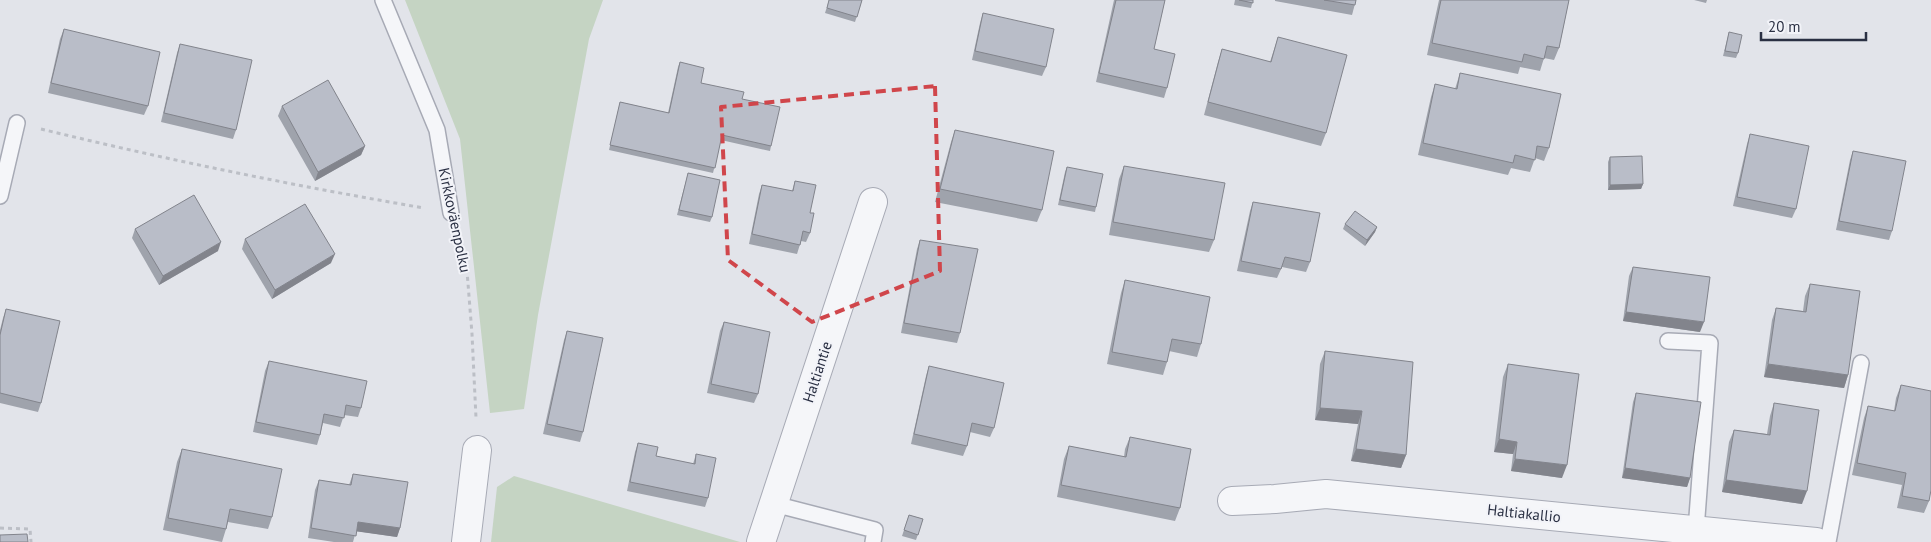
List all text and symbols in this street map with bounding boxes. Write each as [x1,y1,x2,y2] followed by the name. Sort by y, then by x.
[1761,10,1866,42] scale bar
[1768,17,1801,36] text: 20 m
[435,166,475,274] street label: Kirkkoväenpolku
[798,339,836,405] street label: Haltiantie
[1486,500,1562,526] street label: Haltiakallio

